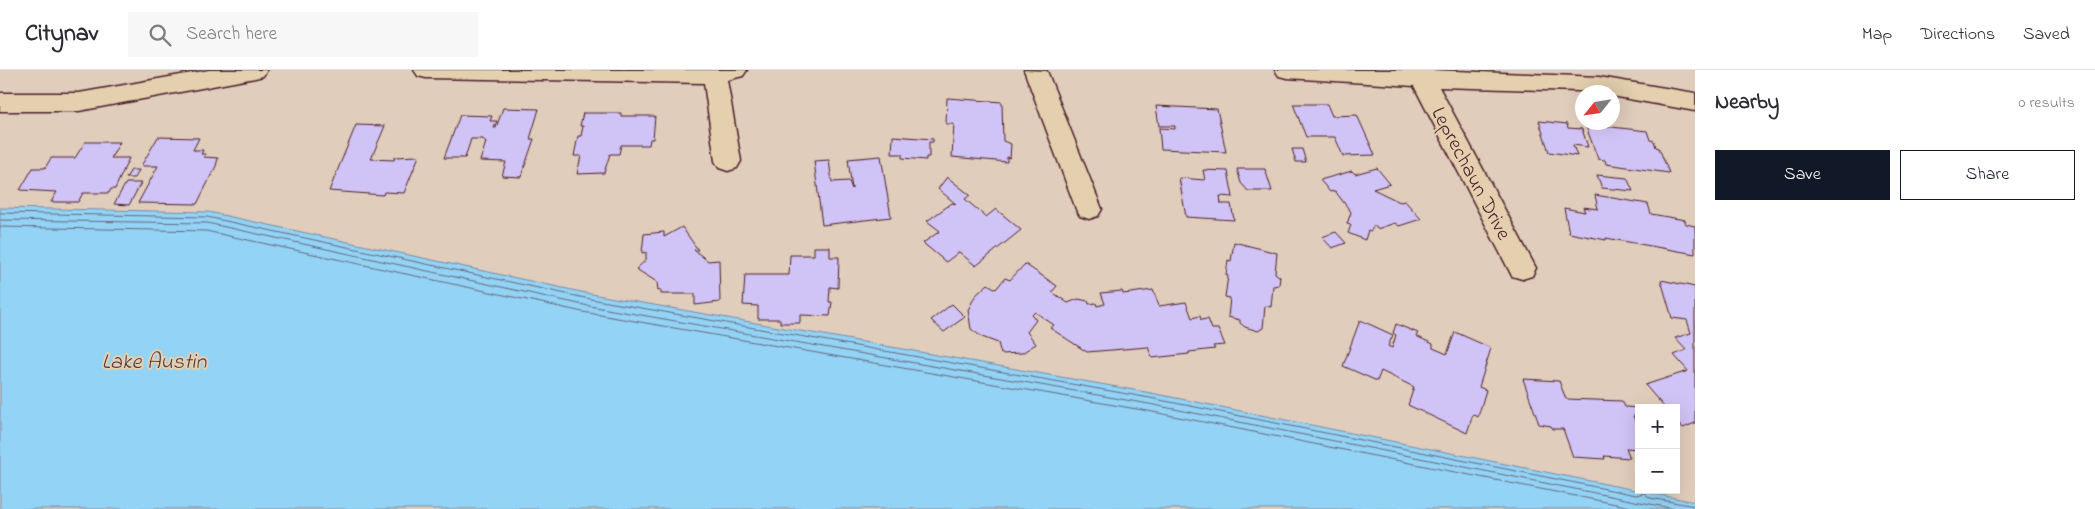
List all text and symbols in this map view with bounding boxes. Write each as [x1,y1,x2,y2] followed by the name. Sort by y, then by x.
[128,12,478,57] search box
[25,17,98,52] text: Citynav
[146,21,174,49] icon: search
[186,21,277,48] text: Search here
[1862,22,1892,48] text: Map
[1920,22,1995,48] text: Directions
[2023,22,2070,48] text: Saved
[1575,85,1620,130] north arrow
[1715,88,1779,118] text: Nearby
[2019,91,2075,115] text: 0 results
[1423,102,1518,246] street label: Leprechaun Drive
[1715,150,1890,200] button: Save
[1900,150,2075,200] button: Share
[102,347,207,379] water label: Lake Austin
[1635,404,1680,494] map controls
[1635,404,1680,449] button: +
[1635,449,1680,494] button: −

